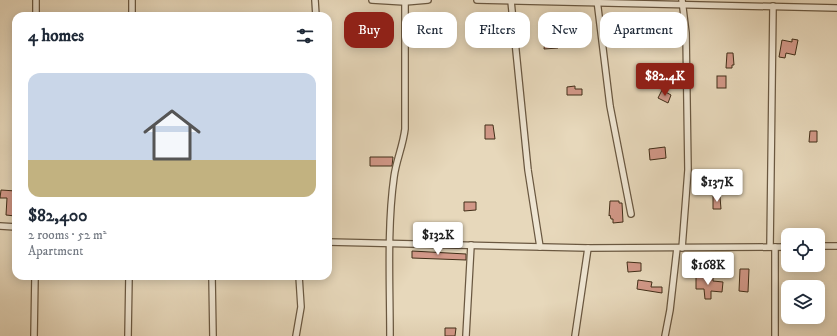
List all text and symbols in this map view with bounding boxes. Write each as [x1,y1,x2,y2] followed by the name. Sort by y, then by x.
[344,12,394,48] chip: Buy
[402,12,457,48] chip: Rent
[465,12,530,48] chip: Filters
[538,12,592,48] chip: New
[600,12,687,48] chip: Apartment
[28,25,84,47] text: 4 homes
[294,25,316,47] icon: filters
[632,63,698,97] pin: $82.4K
[645,68,685,84] text: $82.4K
[136,99,208,171] icon: home
[689,169,745,203] pin: $137K
[701,174,733,190] text: $137K
[28,205,87,227] text: $82,400
[410,222,466,256] pin: $132K
[28,227,107,243] text: 2 rooms · 52 m²
[422,227,454,243] text: $132K
[781,228,825,324] map controls
[781,228,825,272] button: locate
[28,243,83,259] text: Apartment
[680,252,736,286] pin: $168K
[691,257,725,273] text: $168K
[781,280,825,324] button: layers

